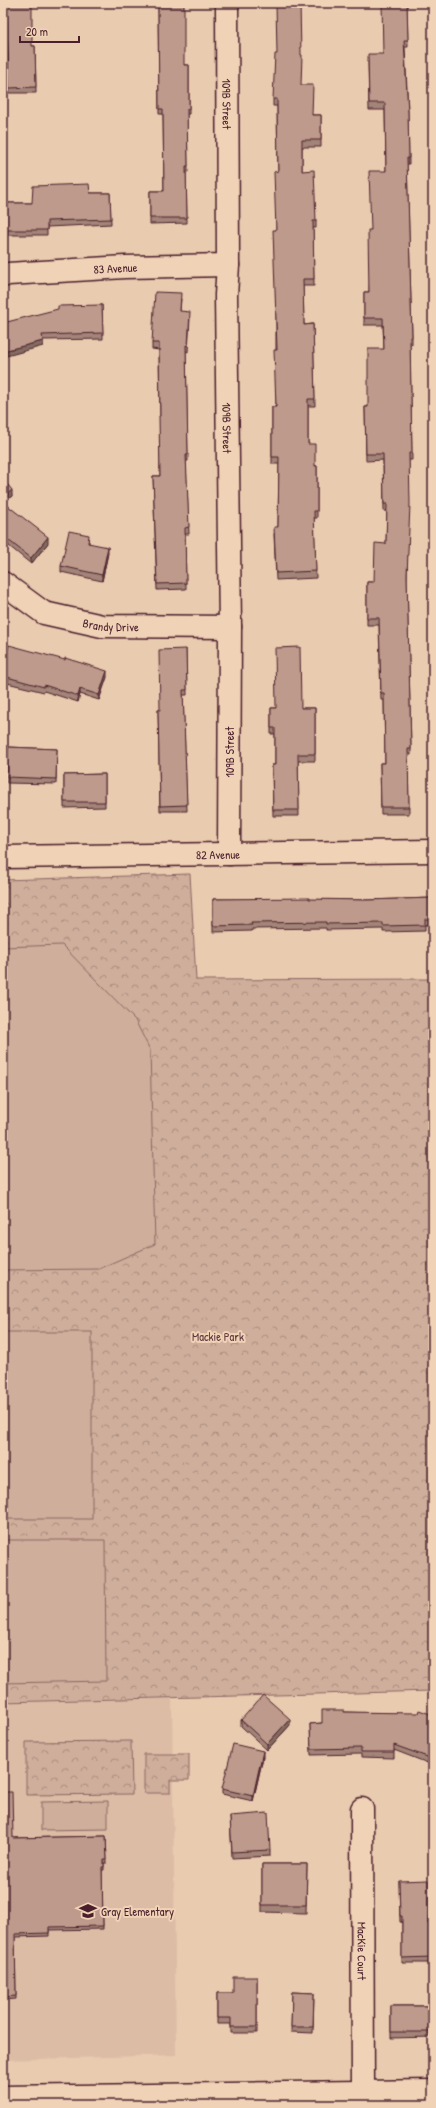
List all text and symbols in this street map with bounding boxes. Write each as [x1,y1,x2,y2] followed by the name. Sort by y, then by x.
[20,18,79,44] scale bar
[26,23,48,40] text: 20 m
[219,78,236,130] street label: 109B Street
[93,258,138,277] street label: 83 Avenue
[219,402,236,454] street label: 109B Street
[81,613,139,635] street label: Brandy Drive
[221,726,238,777] street label: 109B Street
[196,845,240,863] street label: 82 Avenue
[192,1328,244,1345] park label: Mackie Park
[78,1901,98,1921] school or university icon: Gray Elementary
[101,1903,174,1920] place label: Gray Elementary
[354,1922,371,1981] street label: MacKie Court

